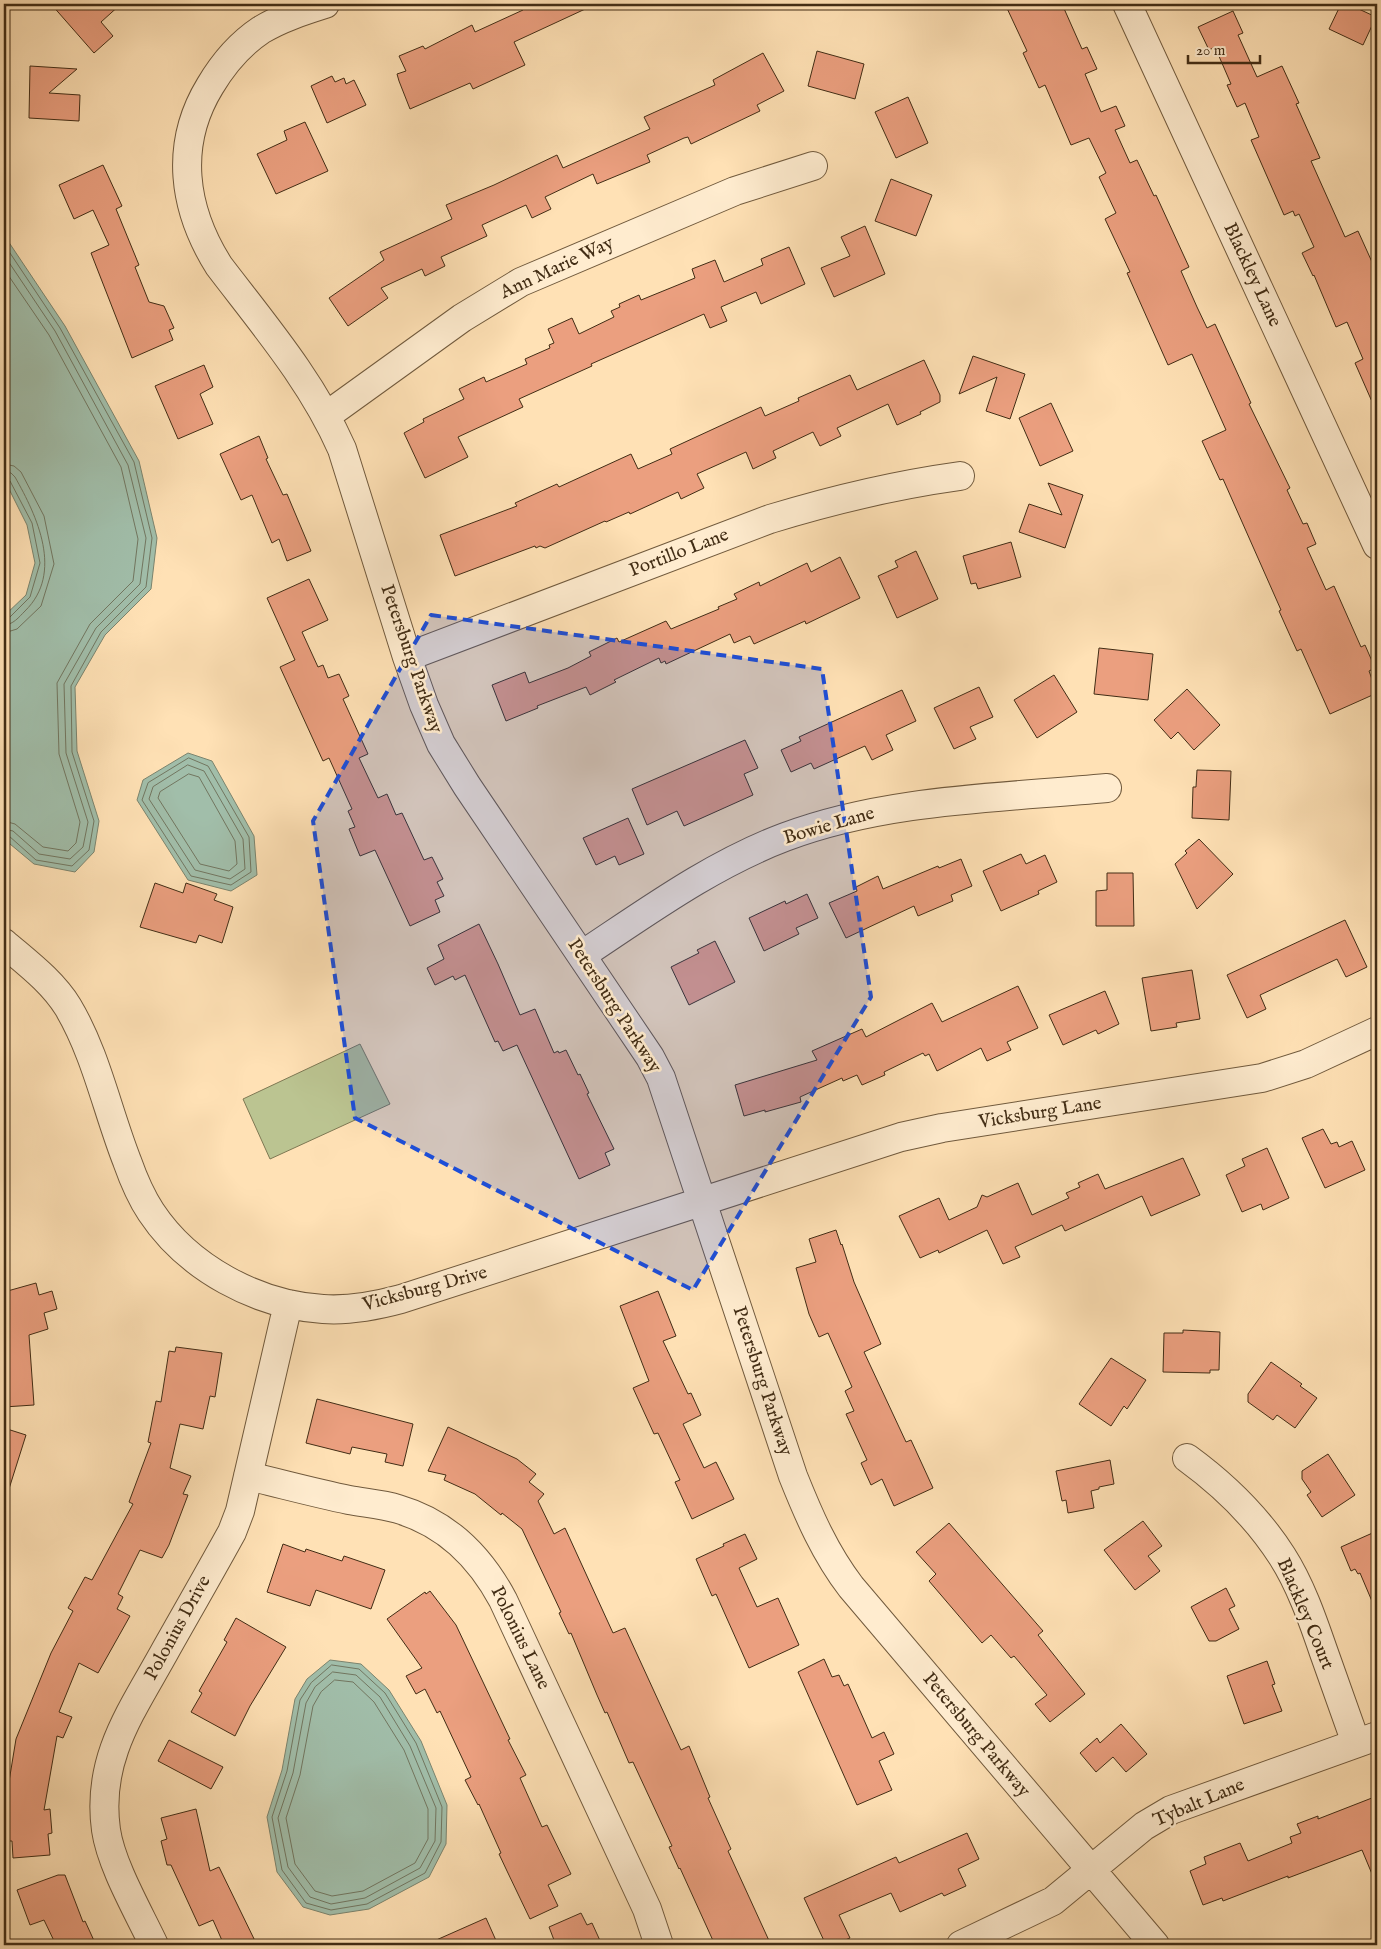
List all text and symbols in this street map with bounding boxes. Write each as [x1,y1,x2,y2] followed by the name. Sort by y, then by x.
[1188,32,1261,64] scale bar
[1196,41,1226,60] text: 20 m
[1217,219,1287,331] street label: Blackley Lane
[496,231,618,305] street label: Ann Marie Way
[626,523,732,583] street label: Portillo Lane
[374,582,448,737] street label: Petersburg Parkway
[781,801,878,850] street label: Bowie Lane
[562,934,667,1078] street label: Petersburg Parkway
[976,1091,1104,1135] street label: Vicksburg Lane
[359,1261,490,1317] street label: Vicksburg Drive
[727,1303,798,1459] street label: Petersburg Parkway
[1271,1555,1339,1674] street label: Blackley Court
[139,1571,217,1685] street label: Polonius Drive
[485,1582,556,1694] street label: Polonius Lane
[917,1668,1036,1803] street label: Petersburg Parkway
[1150,1773,1249,1833] street label: Tybalt Lane

